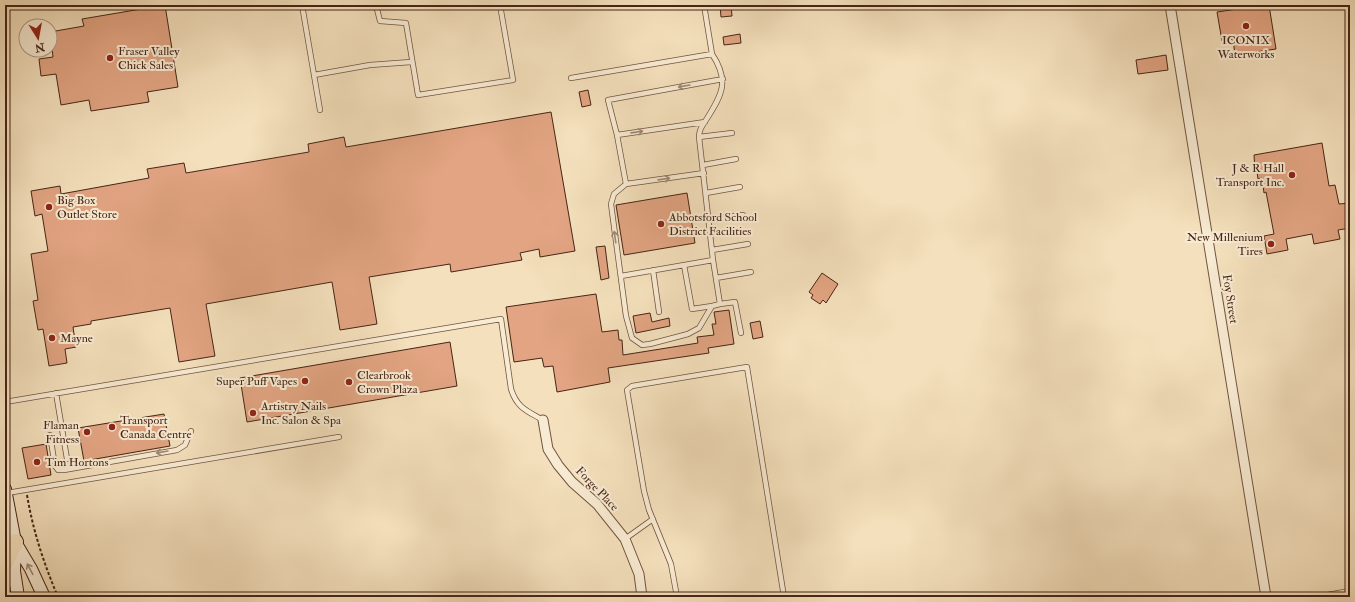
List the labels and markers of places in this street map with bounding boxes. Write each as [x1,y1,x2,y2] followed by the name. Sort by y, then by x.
[1241,21,1251,31] marker: ICONIX Waterworks
[1217,33,1274,62] place label: ICONIX Waterworks
[118,44,180,73] place label: Fraser Valley Chick Sales
[105,53,115,63] marker: Fraser Valley Chick Sales
[1216,161,1284,190] place label: J & R Hall Transport Inc.
[1287,170,1297,180] marker: J & R Hall Transport Inc.
[57,193,117,222] place label: Big Box Outlet Store
[44,202,54,212] marker: Big Box Outlet Store
[668,210,757,239] place label: Abbotsford School District Facilities
[656,219,666,229] marker: Abbotsford School District Facilities
[1187,230,1264,259] place label: New Millenium Tires
[1266,239,1276,249] marker: New Millenium Tires
[60,331,93,346] place label: Mayne
[47,333,57,343] marker: Mayne
[357,368,419,397] place label: Clearbrook Crown Plaza
[216,374,297,389] place label: Super Puff Vapes
[300,376,310,386] marker: Super Puff Vapes
[344,377,354,387] marker: Clearbrook Crown Plaza
[260,399,342,428] place label: Artistry Nails Inc. Salon & Spa
[248,408,258,418] marker: Artistry Nails Inc. Salon & Spa
[120,413,191,442] place label: Transport Canada Centre
[43,418,79,447] place label: Flaman Fitness
[107,422,117,432] marker: Transport Canada Centre
[82,427,92,437] marker: Flaman Fitness
[45,455,109,470] place label: Tim Hortons
[32,457,42,467] marker: Tim Hortons

